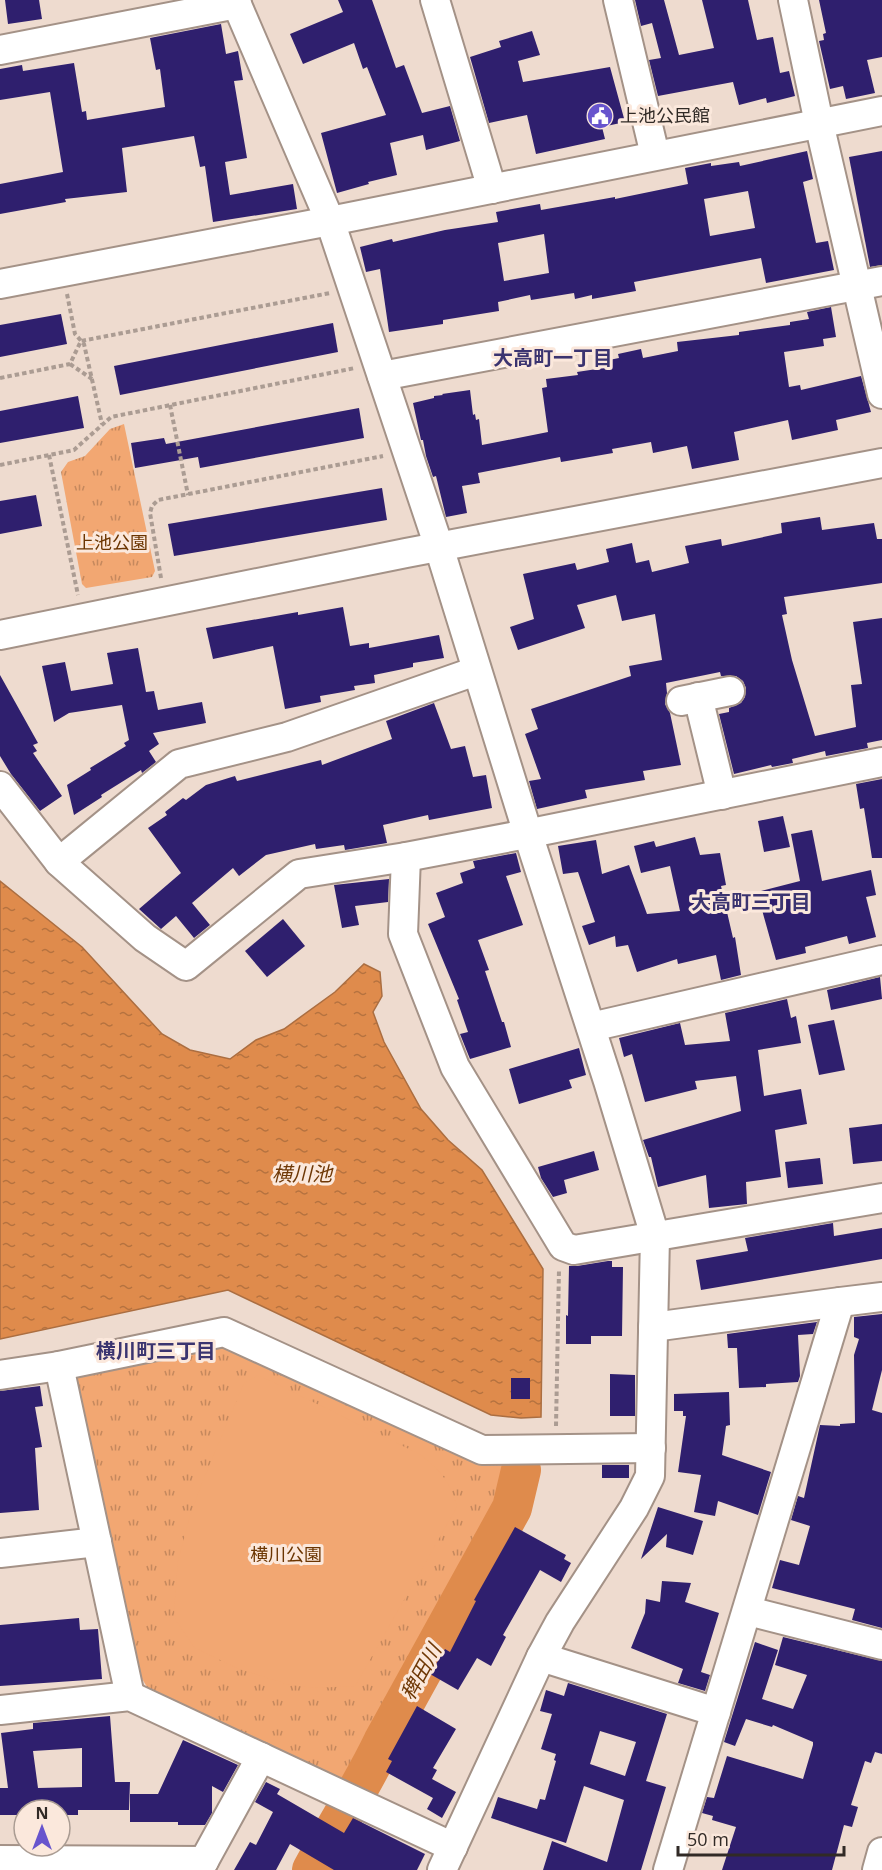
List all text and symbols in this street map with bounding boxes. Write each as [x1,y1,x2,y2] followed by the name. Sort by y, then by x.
[585,101,615,131] public building icon: 上池公民館
[620,103,710,127] place label: 上池公民館
[493,344,613,371] district label: 大高町一丁目
[76,530,148,554] park label: 上池公園
[691,888,811,915] district label: 大高町三丁目
[272,1160,334,1187] water label: 横川池
[96,1337,216,1364] district label: 横川町三丁目
[250,1542,322,1566] park label: 横川公園
[394,1637,448,1705] water label: 稗田川
[12,1798,72,1858] north arrow
[35,1802,49,1824] text: N
[678,1819,844,1857] scale bar
[687,1827,729,1851] text: 50 m

